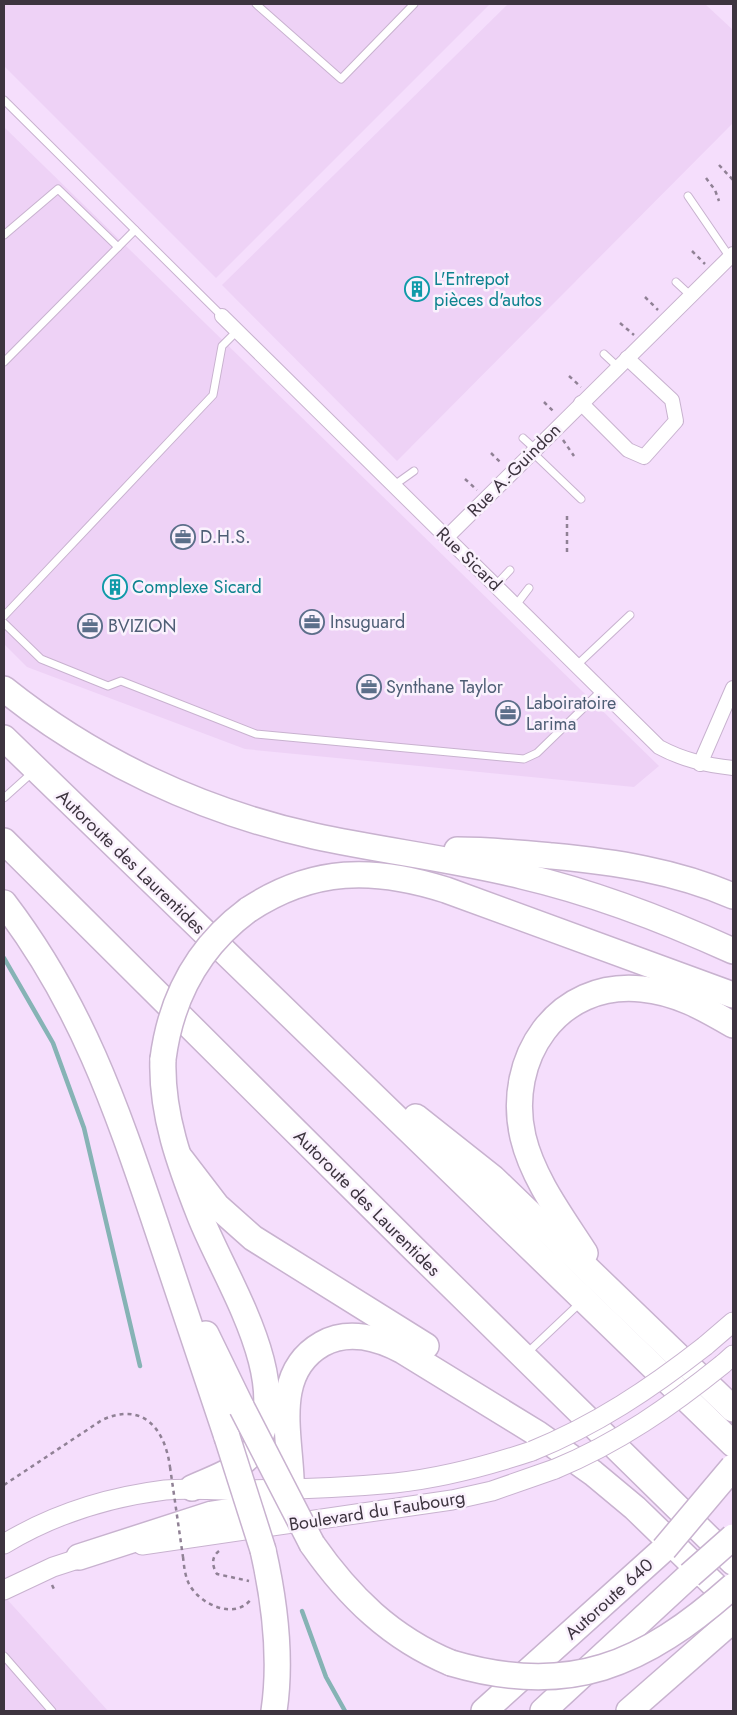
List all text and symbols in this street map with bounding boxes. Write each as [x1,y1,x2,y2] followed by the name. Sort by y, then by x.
[434,266,542,313] place label: L'Entrepot pièces d'autos
[404,276,430,302] building icon: L'Entrepot pièces d'autos
[461,417,567,523] street label: Rue A.-Guindon
[430,521,508,597] street label: Rue Sicard
[170,524,196,550] office icon: D.H.S.
[200,524,251,550] place label: D.H.S.
[102,574,128,600] building icon: Complexe Sicard
[132,574,262,600] place label: Complexe Sicard
[299,609,325,635] office icon: Insuguard
[330,609,405,635] place label: Insuguard
[77,613,103,639] office icon: BVIZION
[108,613,176,639] place label: BVIZION
[356,674,382,700] office icon: Synthane Taylor
[386,674,504,700] place label: Synthane Taylor
[526,690,616,737] place label: Laboiratoire Larima
[495,700,521,726] office icon: Laboiratoire Larima
[51,784,211,940] street label: Autoroute des Laurentides
[288,1124,446,1282] street label: Autoroute des Laurentides
[287,1484,467,1538] street label: Boulevard du Faubourg
[559,1552,659,1646] street label: Autoroute 640

